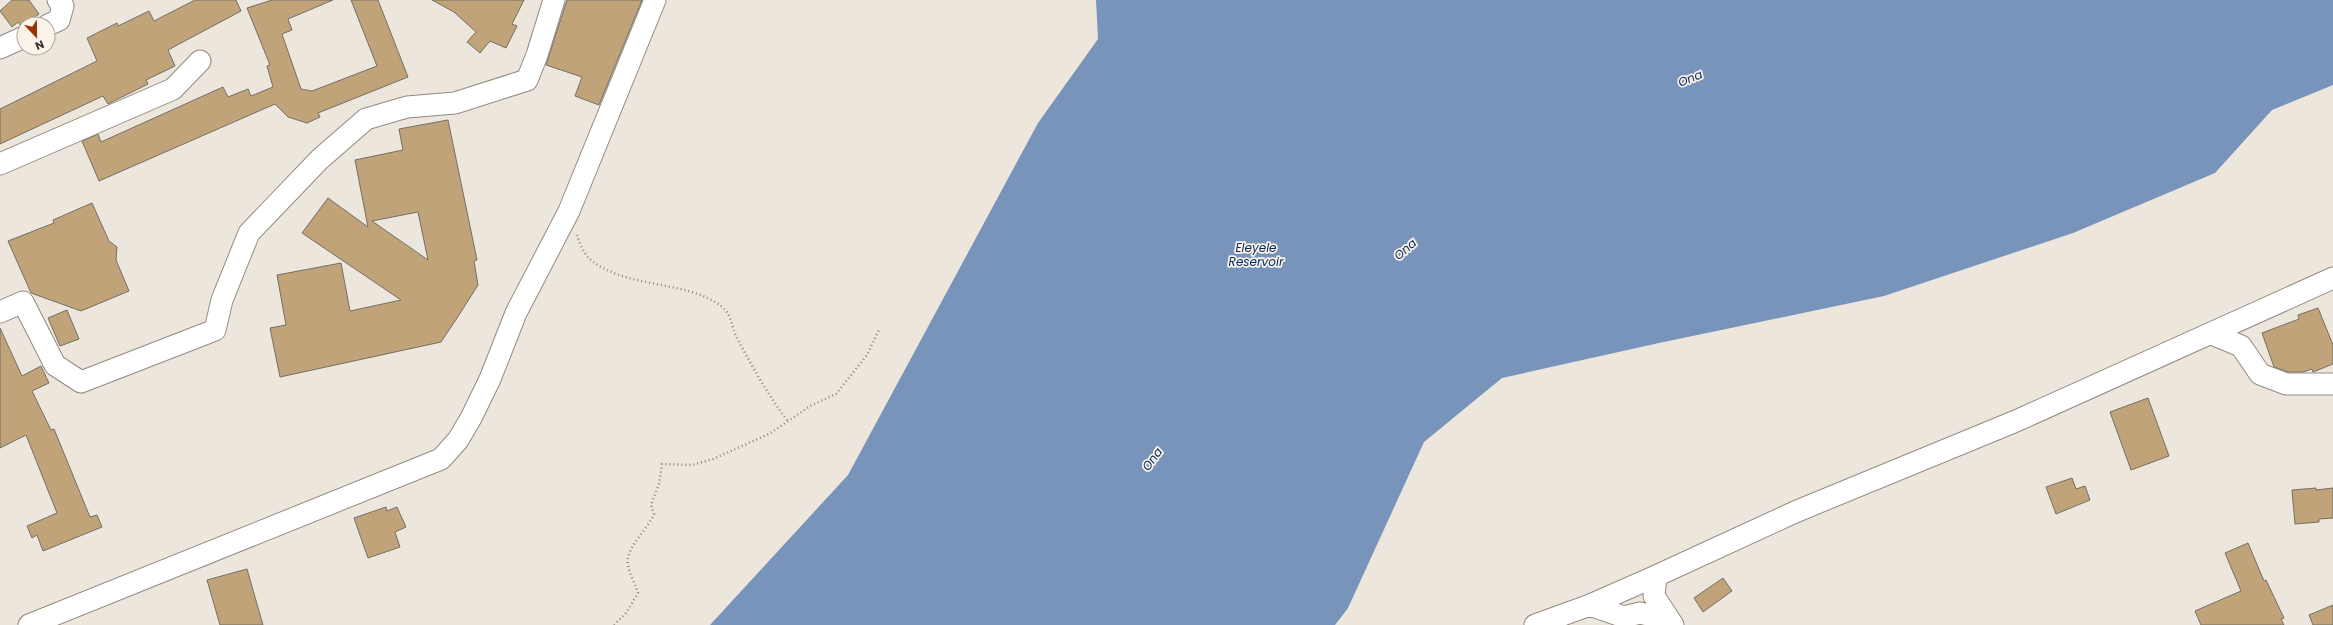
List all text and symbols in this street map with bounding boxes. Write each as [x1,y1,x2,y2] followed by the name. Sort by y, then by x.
[16,16,56,56] north arrow
[33,36,47,54] text: N
[1675,65,1705,91] water label: Ona
[1390,234,1420,264] water label: Ona
[1229,239,1284,270] water label: Eleyele Reservoir
[1138,444,1166,474] water label: Ona

